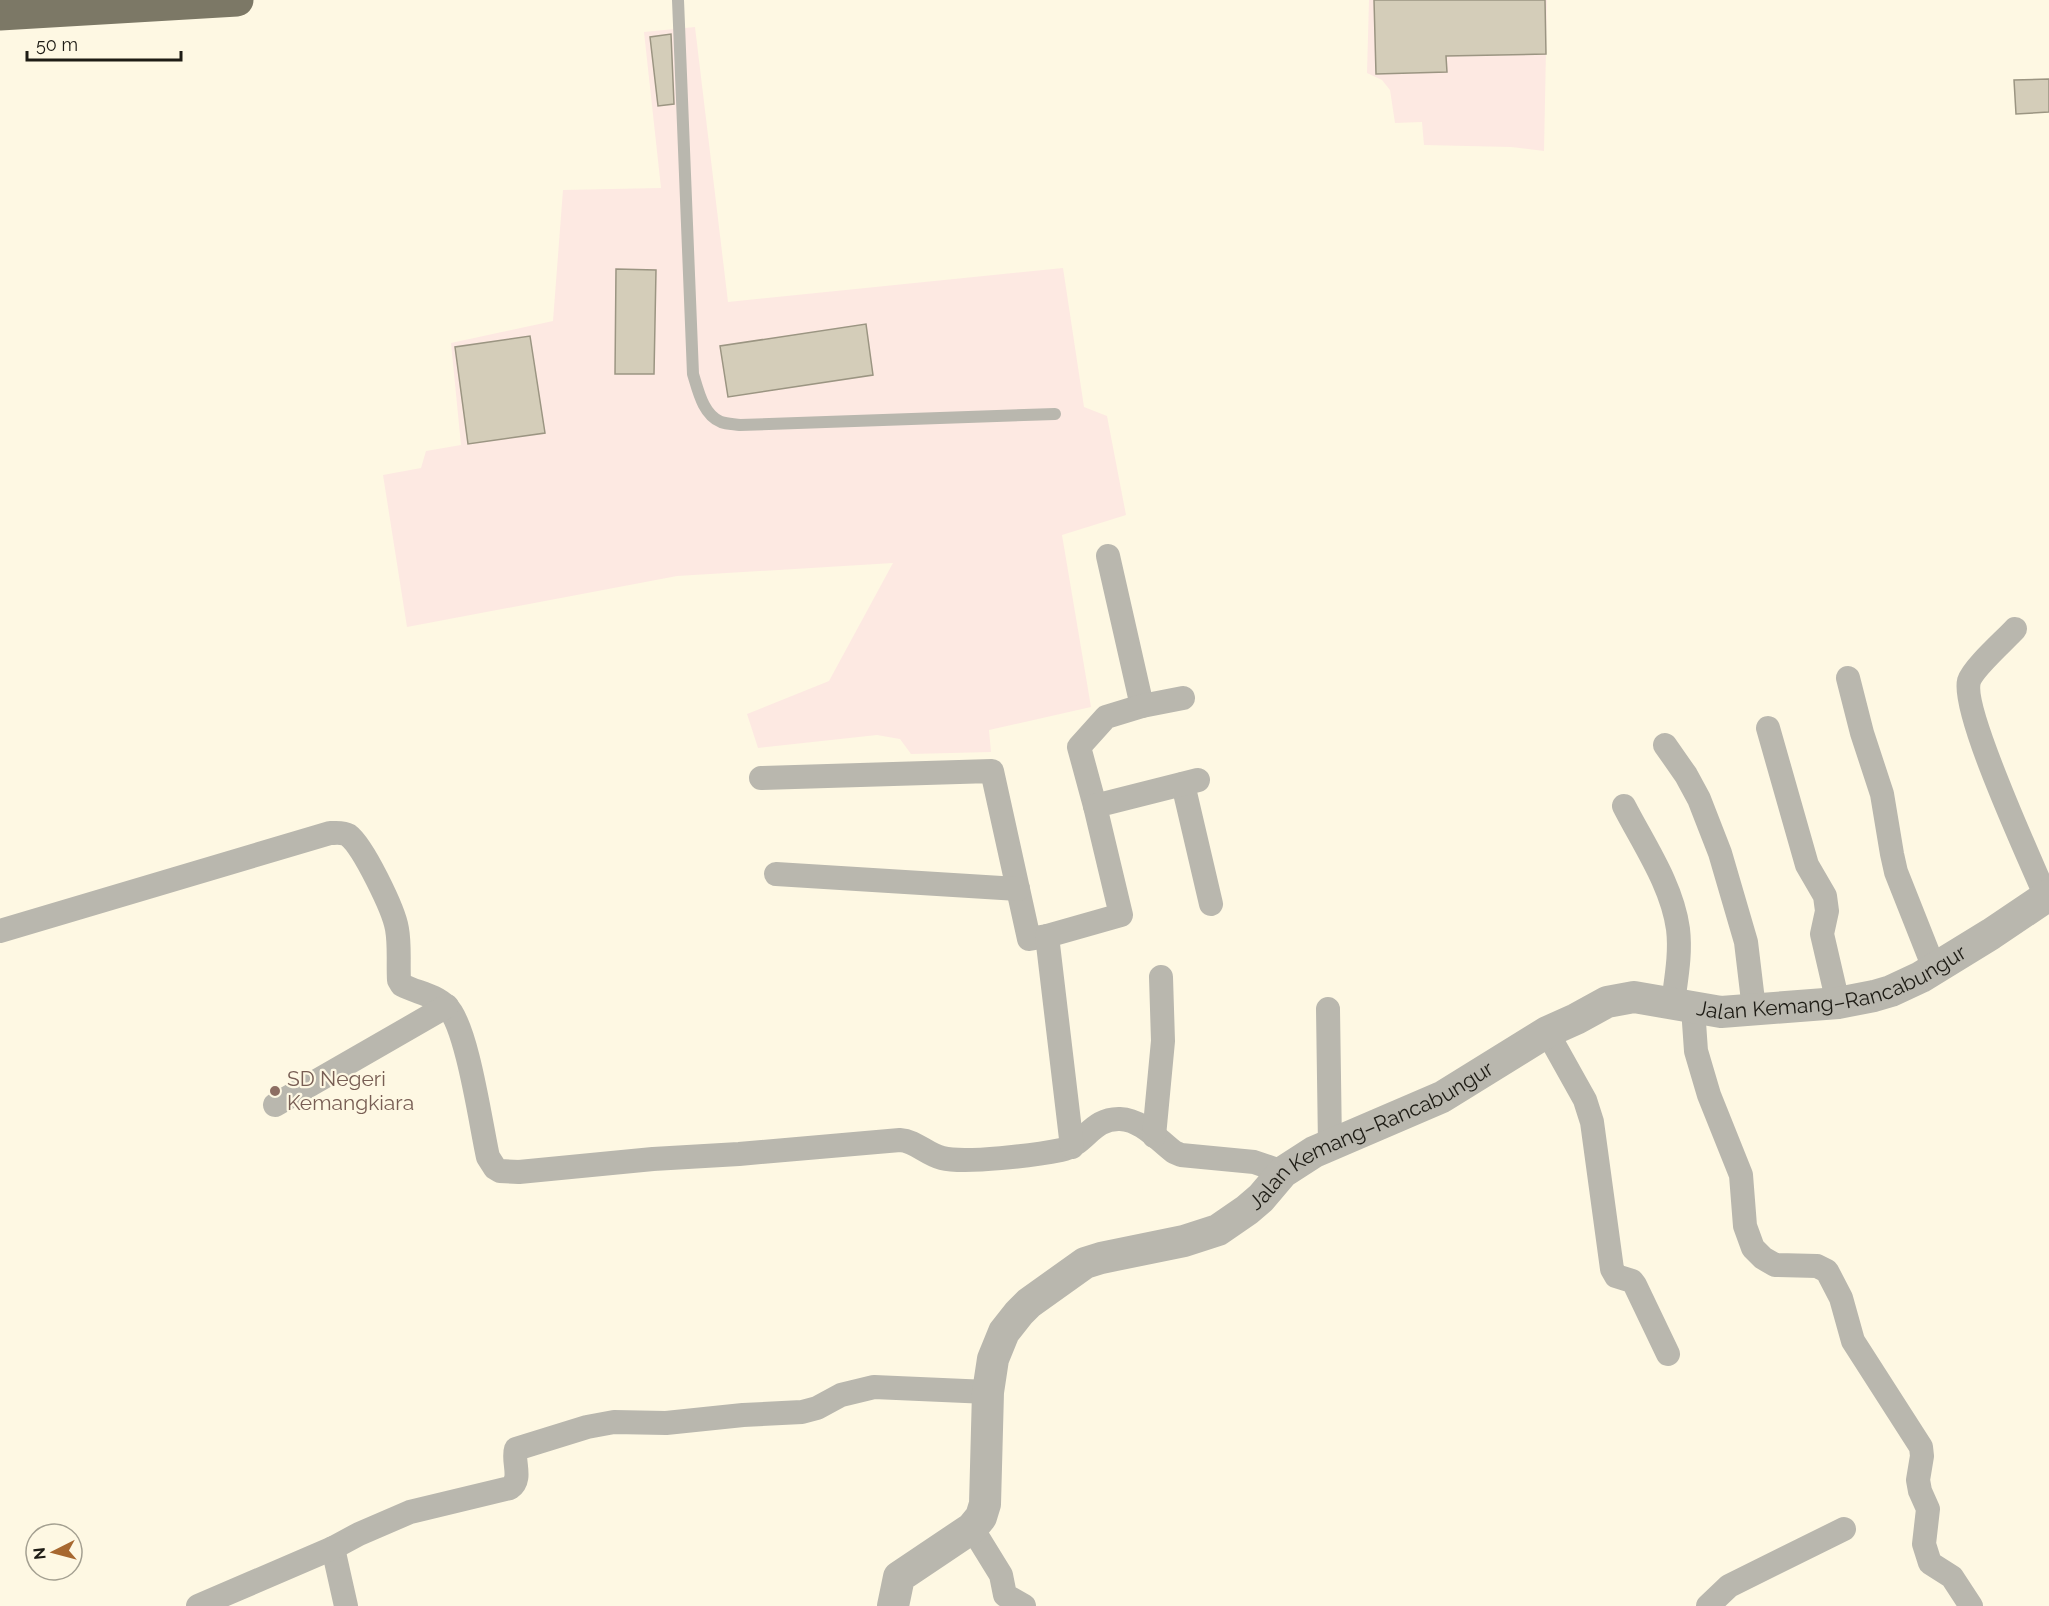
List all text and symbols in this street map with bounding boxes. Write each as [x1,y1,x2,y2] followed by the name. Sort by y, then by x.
[27,24,182,62] scale bar
[36,34,78,55] text: 50 m
[1695,939,1971,1024] street label: Jalan Kemang–Rancabungur
[1243,1055,1498,1215] street label: Jalan Kemang–Rancabungur
[287,1066,414,1115] place label: SD Negeri Kemangkiara
[268,1084,282,1098] marker: SD Negeri Kemangkiara
[24,1522,84,1582] north arrow
[29,1546,50,1561] text: N

